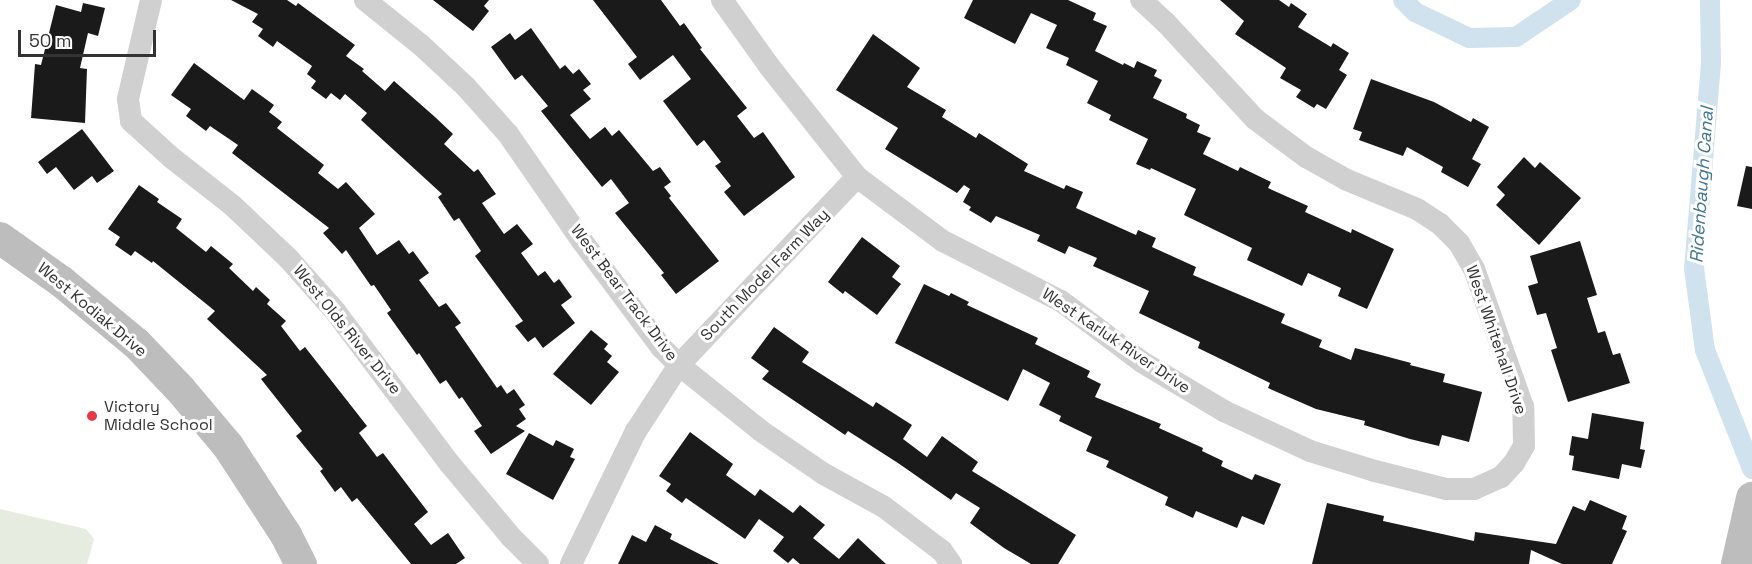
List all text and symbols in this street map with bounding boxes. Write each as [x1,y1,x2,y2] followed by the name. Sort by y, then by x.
[21,18,159,56] scale bar
[29,29,71,52] text: 50 m
[1686,106,1718,264] water label: Ridenbaugh Canal
[697,205,833,345] street label: South Model Farm Way
[566,221,682,365] street label: West Bear Track Drive
[33,259,151,361] street label: West Kodiak Drive
[289,262,405,398] street label: West Olds River Drive
[1461,263,1531,417] street label: West Whitehall Drive
[1038,284,1194,398] street label: West Karluk River Drive
[104,397,213,435] place label: Victory Middle School
[85,409,99,423] marker: Victory Middle School

